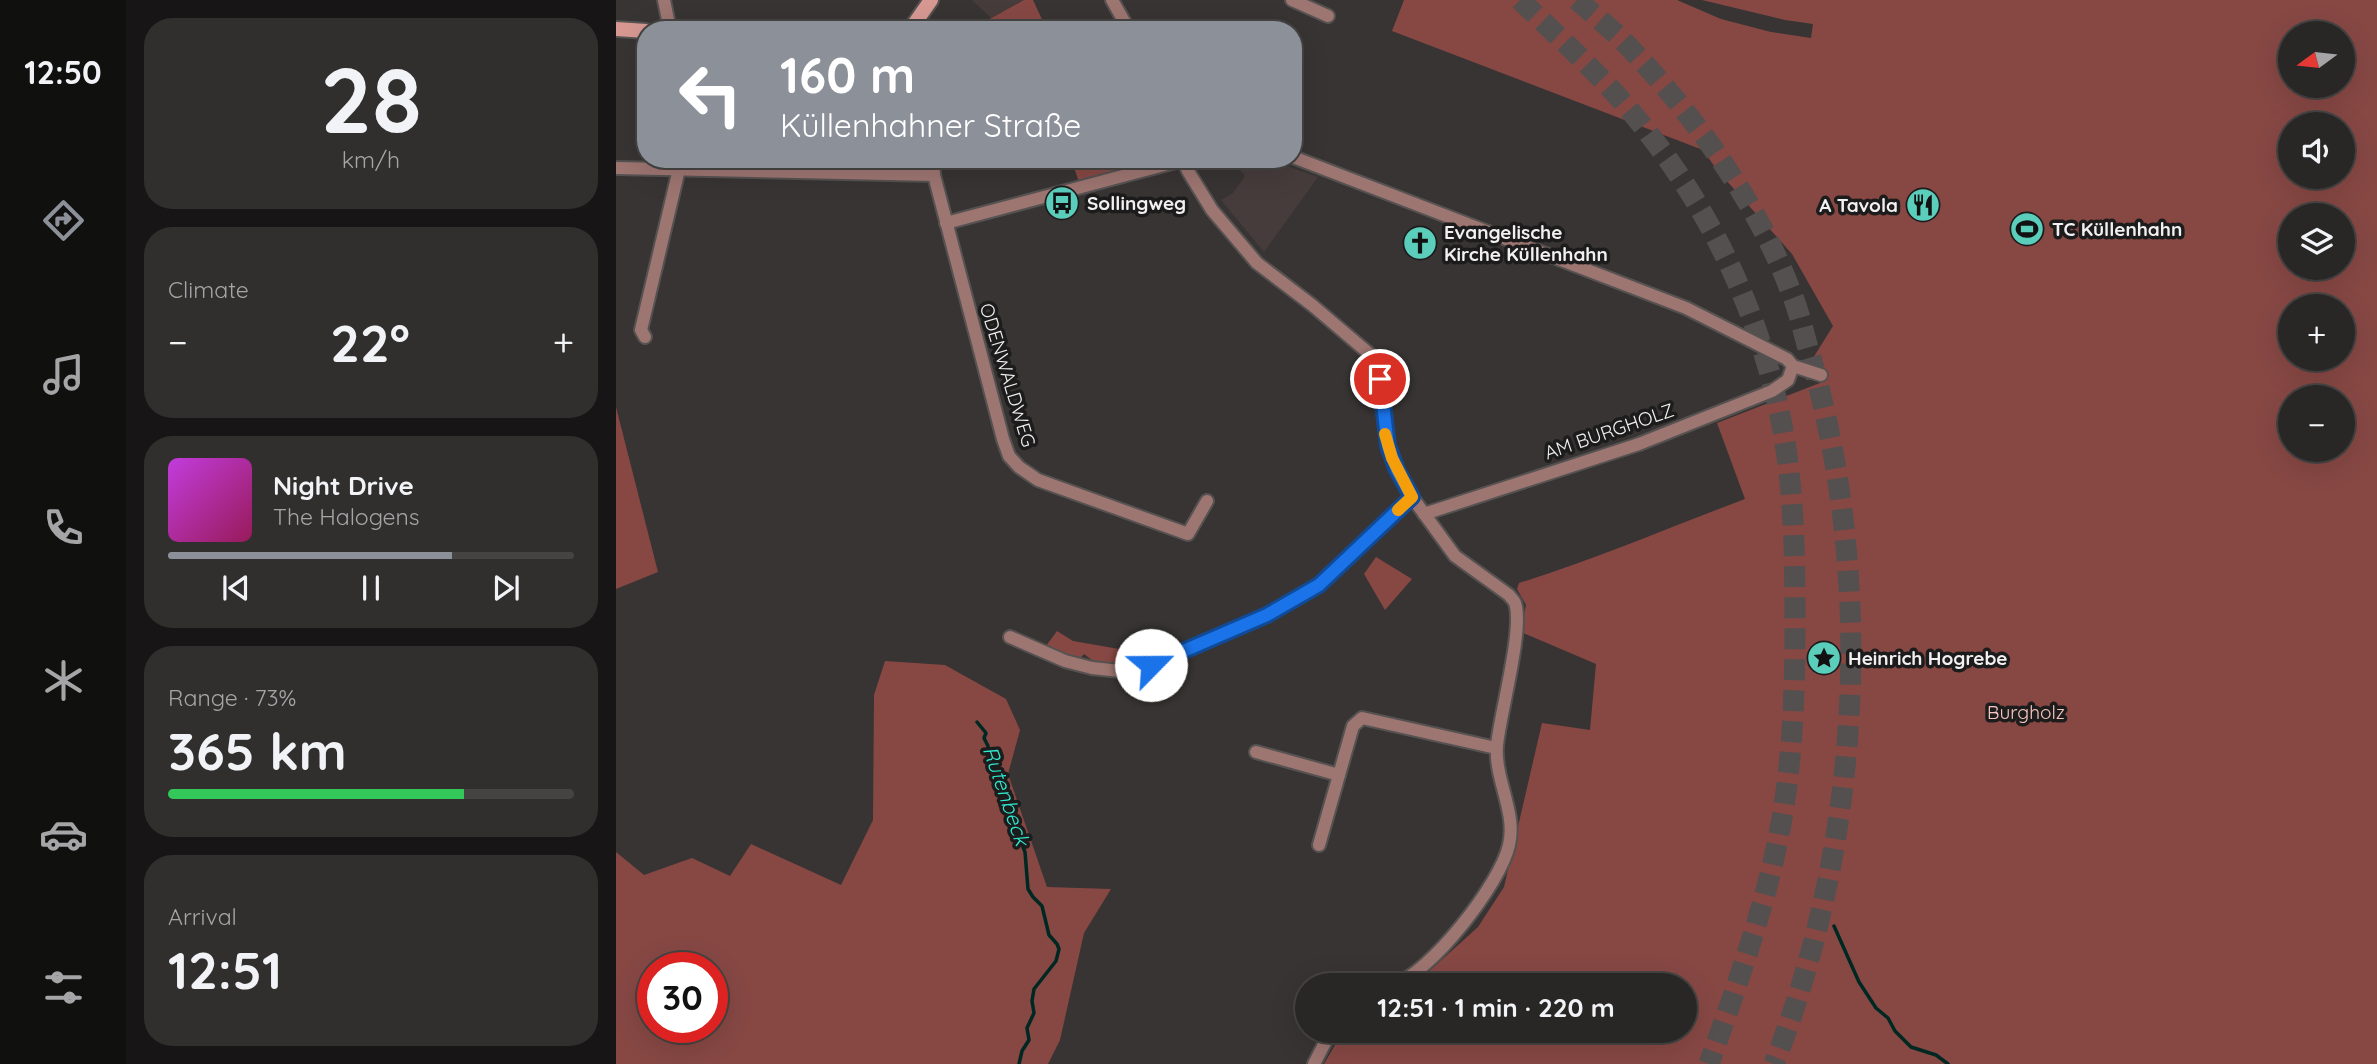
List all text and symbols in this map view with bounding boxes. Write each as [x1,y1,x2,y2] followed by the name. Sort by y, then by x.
[2278,21,2356,98] north arrow
[2278,21,2355,462] map controls
[320,42,422,156] text: 28
[780,44,915,105] text: 160 m
[665,49,756,140] icon: left
[24,52,102,92] text: 12:50
[780,105,1081,145] text: Küllenhahner Straße
[2278,112,2355,189] button: sound
[342,145,400,174] text: km/h
[1043,184,1081,222] bus stop icon: Sollingweg
[1904,186,1942,224] restaurant icon: A Tavola
[1087,191,1186,215] place label: Sollingweg
[1819,193,1898,217] place label: A Tavola
[39,196,88,245] icon: directions
[2278,203,2355,280] button: layers
[2008,210,2046,248] sports icon: TC Küllenhahn
[2052,217,2182,241] place label: TC Küllenhahn
[1444,220,1608,266] place label: Evangelische Kirche Küllenhahn
[1401,224,1439,262] church icon: Evangelische Kirche Küllenhahn
[168,275,249,304] text: Climate
[2278,294,2355,371] button: +
[975,300,1041,450] street label: ODENWALDWEG
[330,310,410,375] text: 22°
[168,318,188,366] text: −
[553,318,574,366] text: +
[1350,349,1410,409] pin
[39,350,88,399] icon: music
[1361,360,1399,398] icon: arrive
[2278,385,2355,462] button: −
[1541,398,1677,464] street label: AM BURGHOLZ
[273,469,414,502] text: Night Drive
[273,502,420,531] text: The Halogens
[39,503,88,552] icon: phone
[217,569,255,607] icon: previous
[352,569,390,607] icon: pause
[487,569,525,607] icon: next
[1114,628,1188,702] position arrow
[1805,639,1843,677] place icon: Heinrich Hogrebe
[1848,646,2008,670] place label: Heinrich Hogrebe
[39,656,88,705] icon: climate
[168,683,296,712] text: Range · 73%
[1987,700,2065,724] park label: Burgholz
[168,718,347,783] text: 365 km
[978,742,1037,851] water label: Rutenbeck
[39,810,88,859] icon: car
[168,902,237,931] text: Arrival
[168,937,282,1002] text: 12:51
[637,952,728,1043] speed limit sign: 30
[39,963,88,1012] icon: filters
[1377,991,1615,1024] text: 12:51 · 1 min · 220 m

